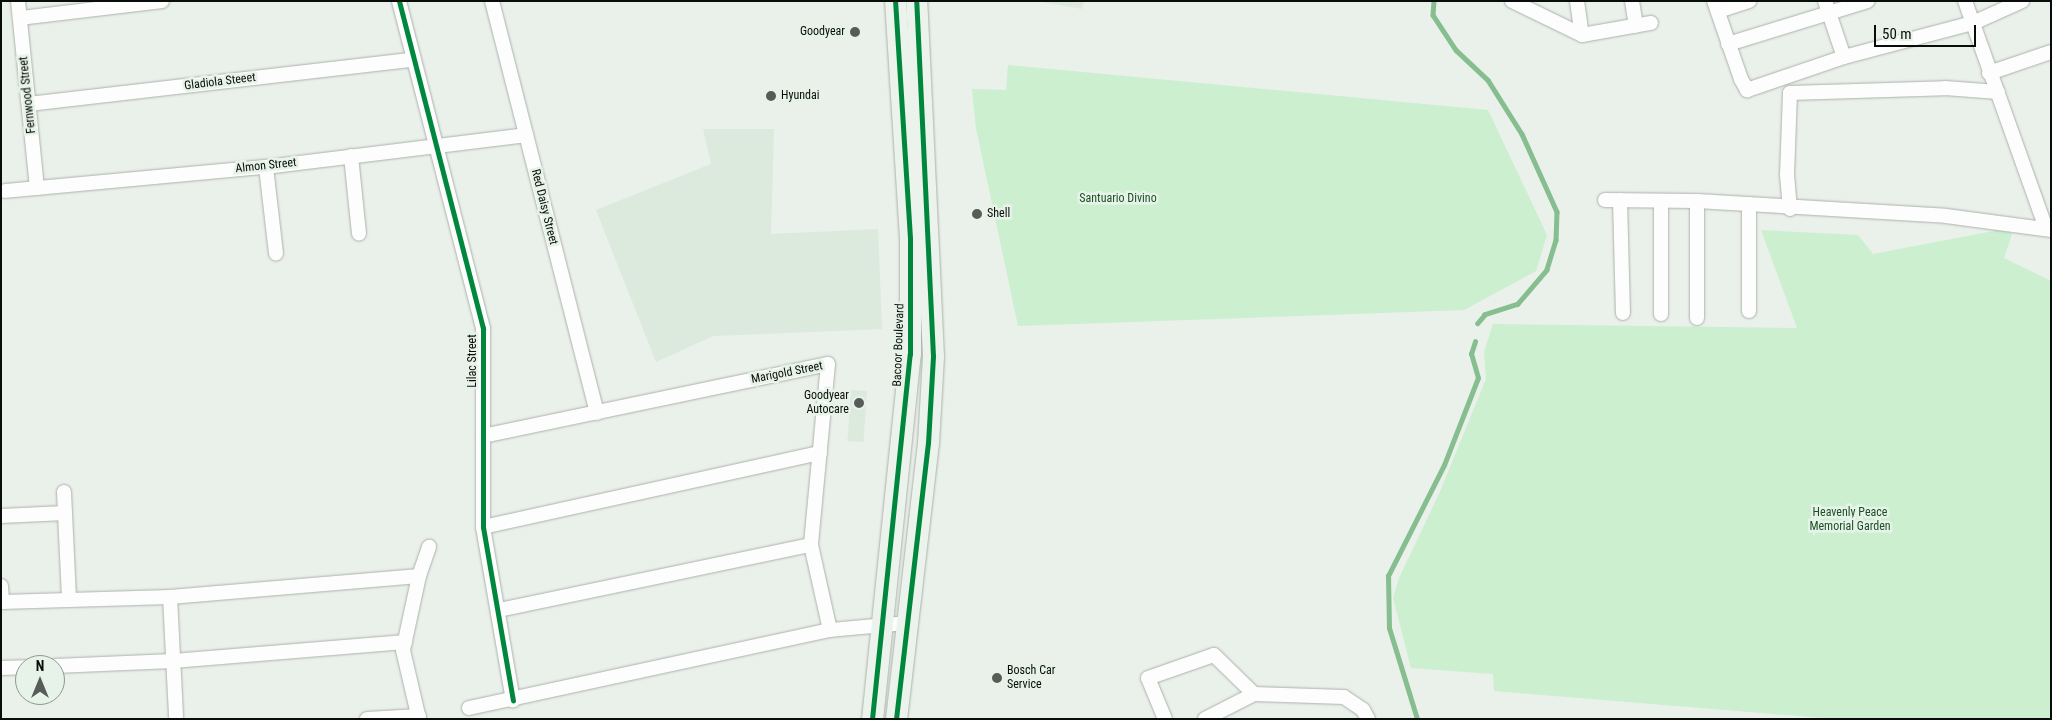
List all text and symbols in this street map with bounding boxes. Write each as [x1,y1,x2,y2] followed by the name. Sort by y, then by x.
[1877,15,1980,47] scale bar
[800,25,845,39] place label: Goodyear
[1882,25,1912,43] text: 50 m
[849,26,861,38] marker: Goodyear
[17,56,39,134] street label: Fernwood Street
[184,70,256,94] street label: Gladiola Steeet
[781,89,820,103] place label: Hyundai
[765,90,777,102] marker: Hyundai
[235,156,297,176] street label: Almon Street
[528,168,560,246] street label: Red Daisy Street
[1079,192,1157,206] park label: Santuario Divino
[987,207,1010,221] place label: Shell
[971,208,983,220] marker: Shell
[890,303,908,387] street label: Bacoor Boulevard
[466,334,480,388] street label: Lilac Street
[750,359,824,387] street label: Marigold Street
[804,389,849,417] place label: Goodyear Autocare
[853,397,865,409] marker: Goodyear Autocare
[1809,506,1891,534] park label: Heavenly Peace Memorial Garden
[15,655,65,705] north arrow
[36,658,44,674] text: N
[1007,664,1055,692] place label: Bosch Car Service
[991,672,1003,684] marker: Bosch Car Service

